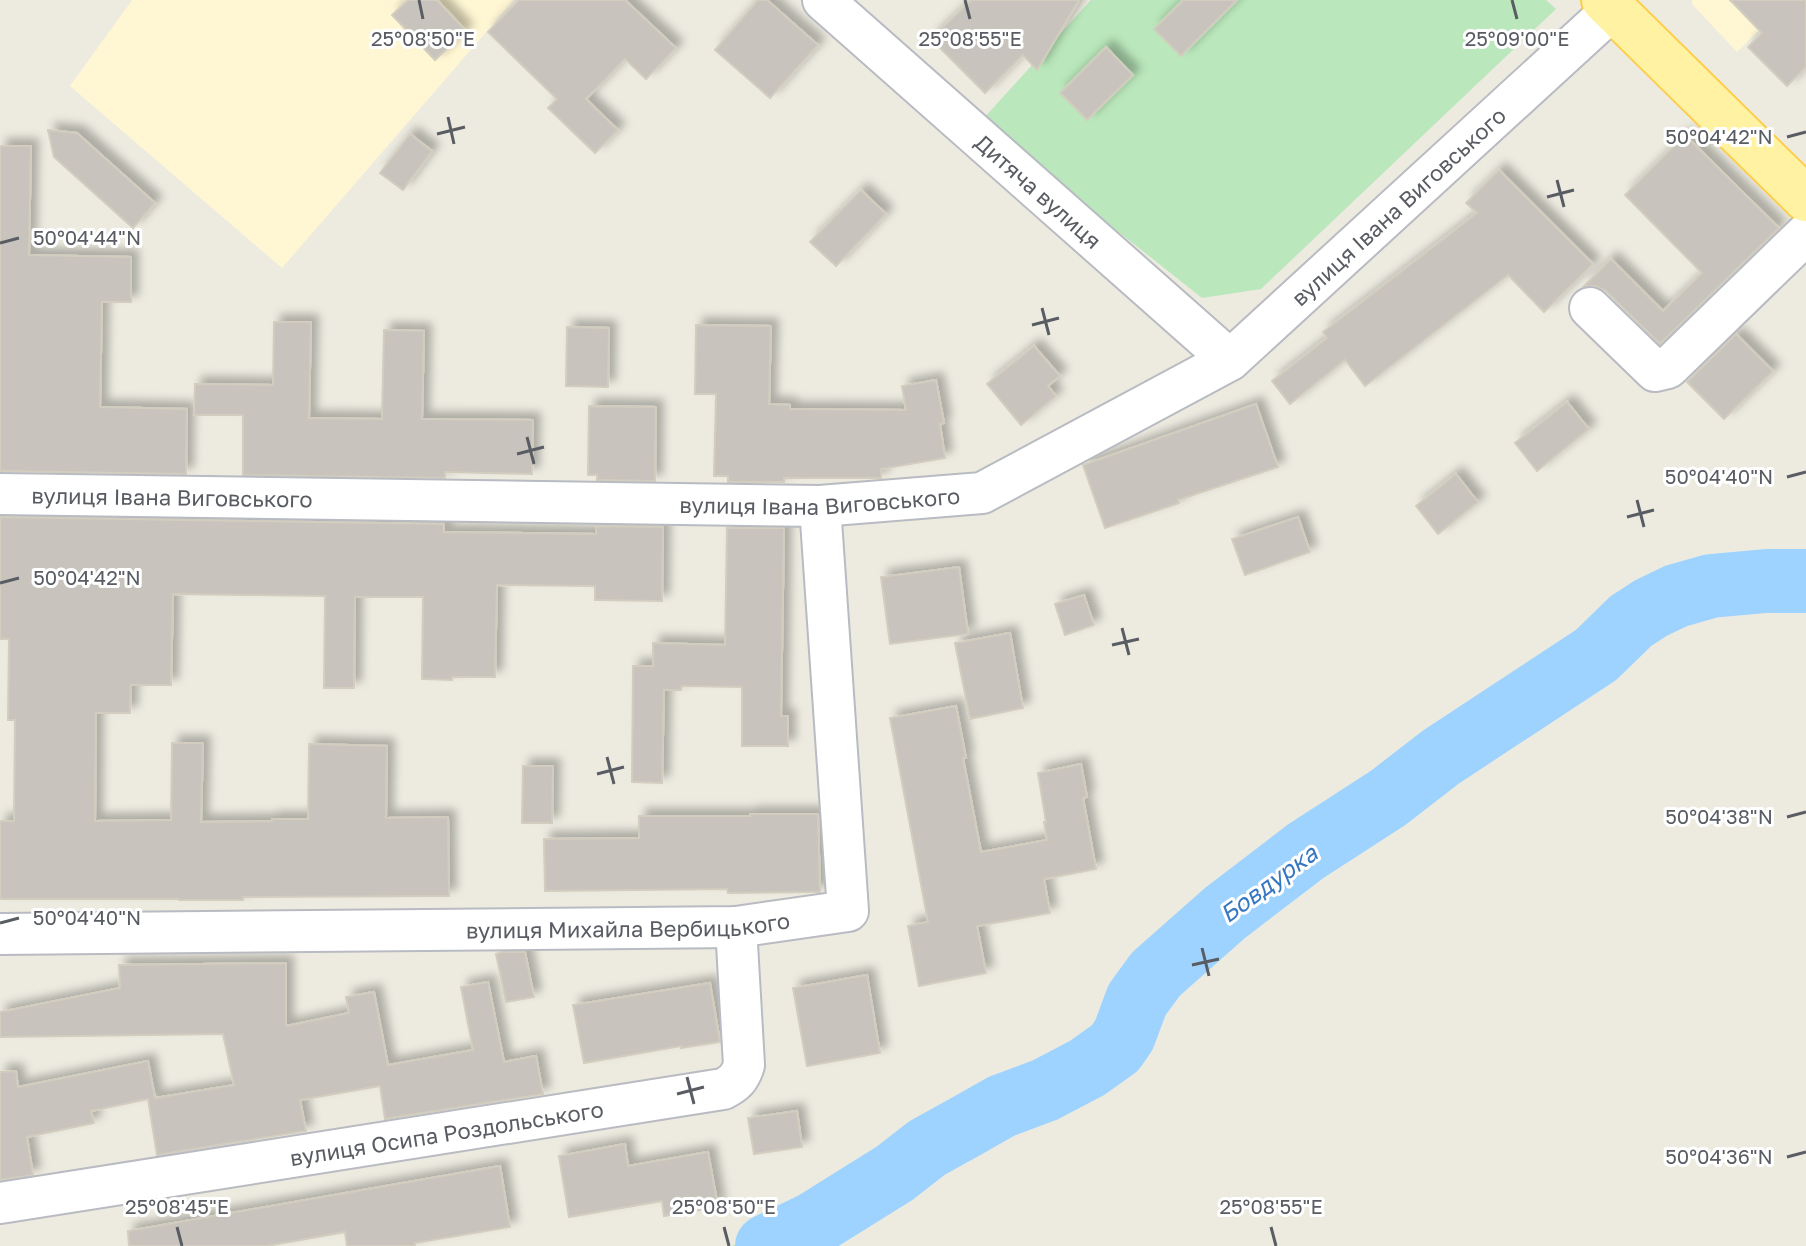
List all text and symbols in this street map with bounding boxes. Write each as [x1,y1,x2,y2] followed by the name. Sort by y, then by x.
[371,26,475,50] text: 25°08'50"E
[918,26,1022,50] text: 25°08'55"E
[1465,26,1569,50] text: 25°09'00"E
[1285,101,1511,311] street label: вулиця Івана Виговського
[1665,124,1773,148] text: 50°04'42"N
[970,128,1107,254] street label: Дитяча вулиця
[33,225,141,249] text: 50°04'44"N
[1665,464,1773,488] text: 50°04'40"N
[31,481,313,512] street label: вулиця Івана Виговського
[679,481,961,520] street label: вулиця Івана Виговського
[33,565,141,589] text: 50°04'42"N
[1665,804,1773,828] text: 50°04'38"N
[1214,837,1324,929] water label: Бовдурка
[33,905,141,929] text: 50°04'40"N
[466,906,792,943] street label: вулиця Михайла Вербицького
[288,1095,605,1171] street label: вулиця Осипа Роздольського
[1665,1144,1773,1168] text: 50°04'36"N
[125,1194,229,1218] text: 25°08'45"E
[672,1194,776,1218] text: 25°08'50"E
[1219,1194,1323,1218] text: 25°08'55"E

